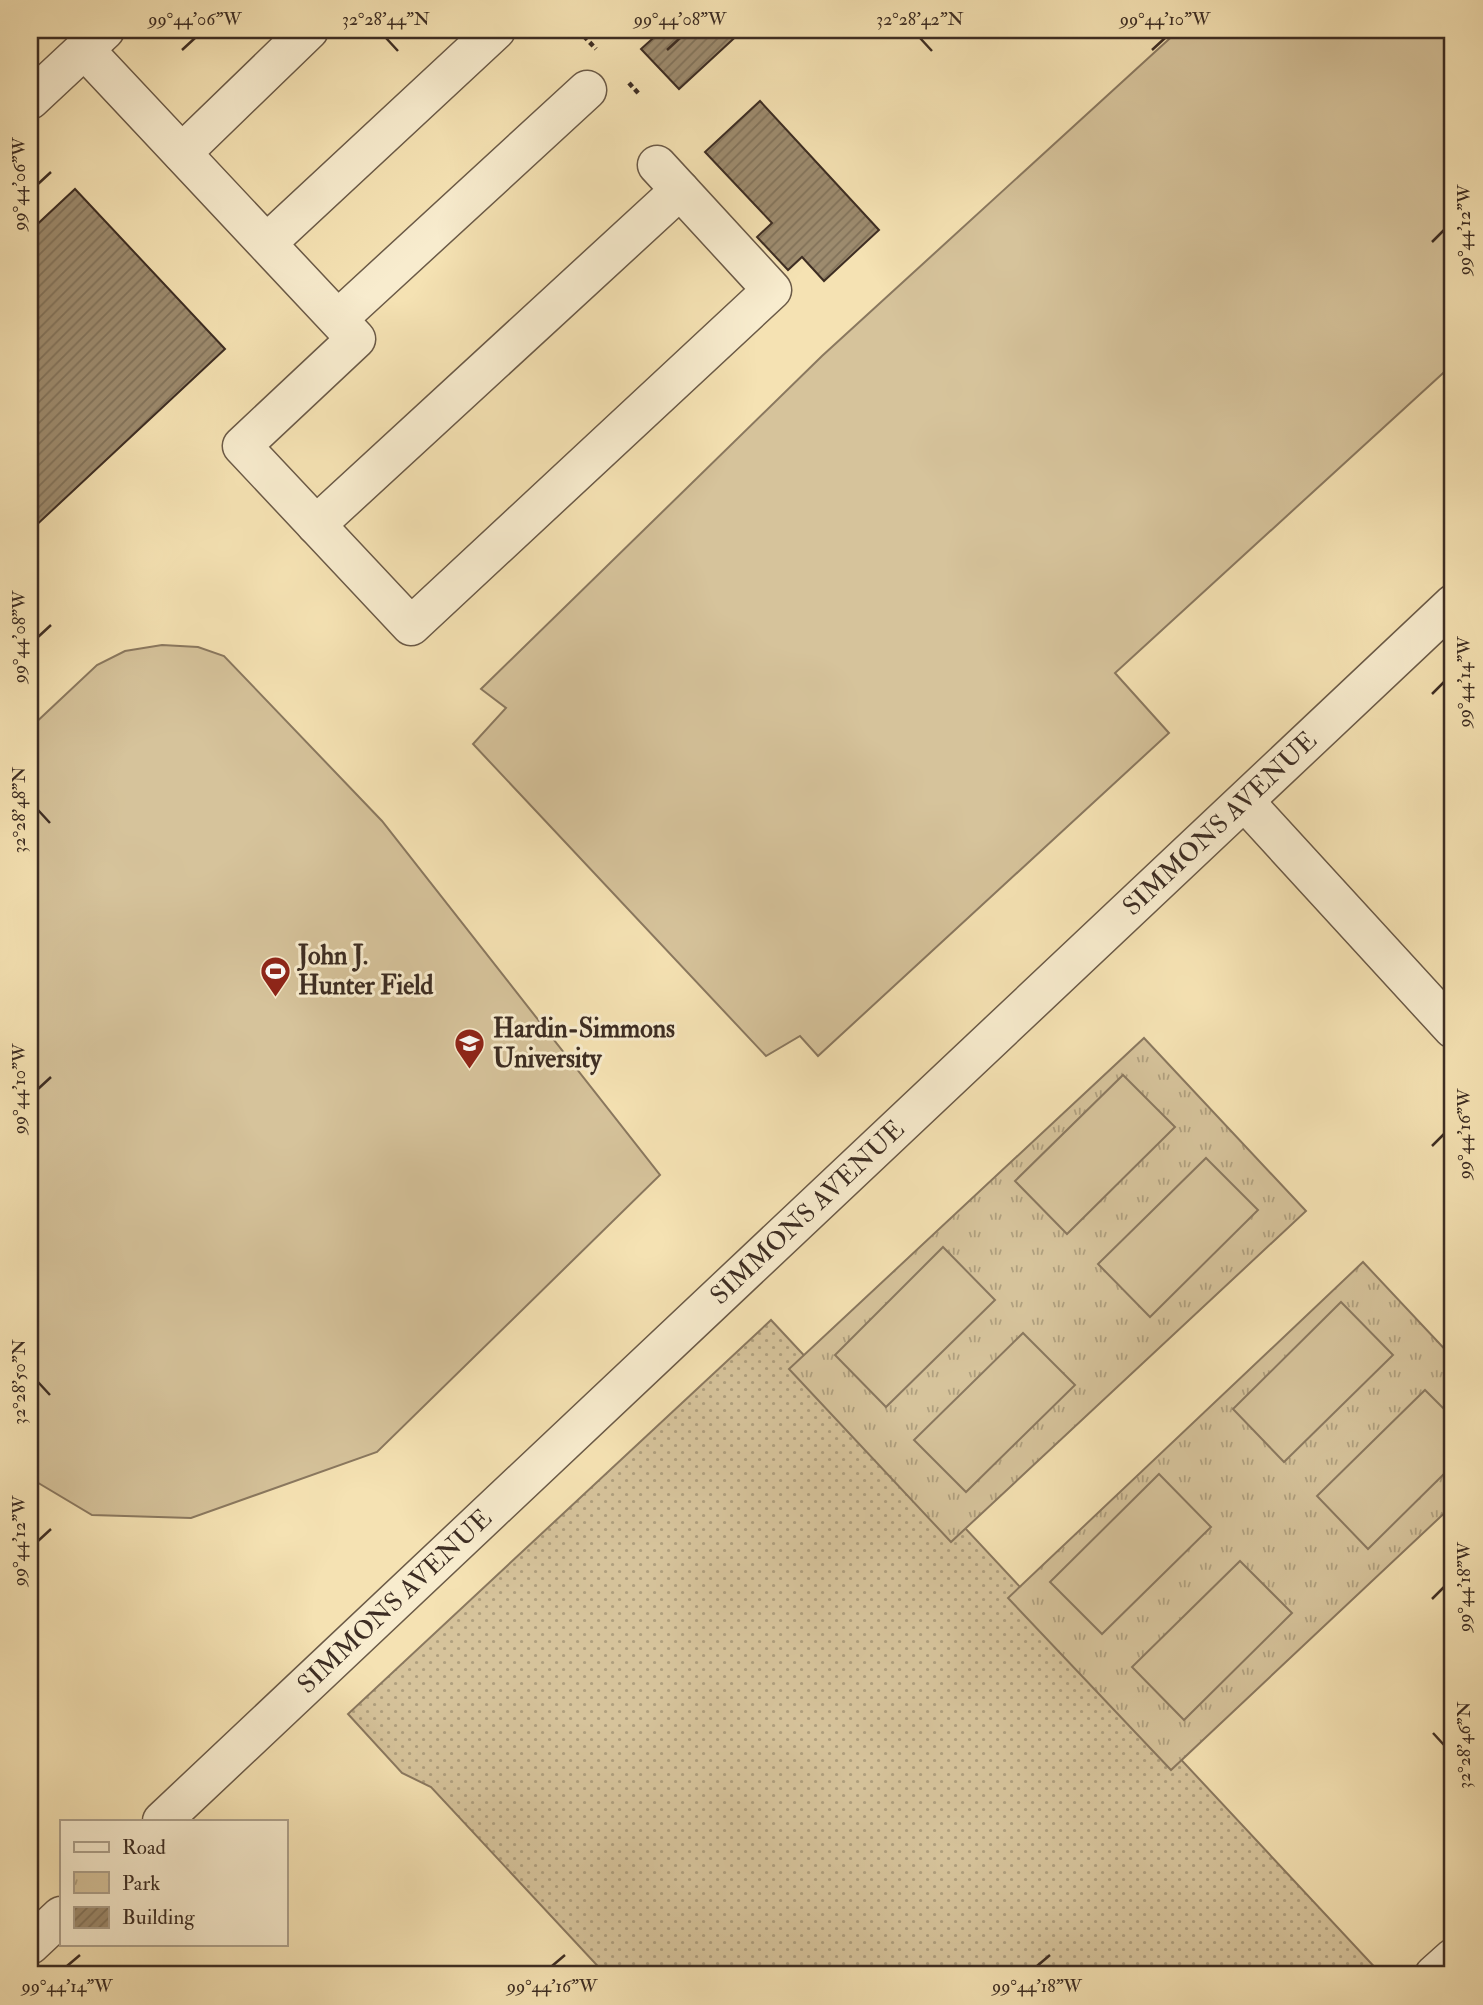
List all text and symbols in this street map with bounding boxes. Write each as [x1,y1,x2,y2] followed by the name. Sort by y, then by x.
[146,8,242,31] text: 99°44'06"W
[342,8,430,31] text: 32°28'44"N
[632,8,727,31] text: 99°44'08"W
[876,8,964,31] text: 32°28'42"N
[1118,8,1211,31] text: 99°44'10"W
[8,137,31,233] text: 99°44'06"W
[1453,184,1476,277] text: 99°44'12"W
[8,590,31,685] text: 99°44'08"W
[1453,636,1476,730] text: 99°44'14"W
[1116,725,1324,923] street label: SIMMONS AVENUE
[8,767,31,853] text: 32°28'48"N
[296,940,434,1002] place label: John J. Hunter Field
[258,954,292,998] sports icon: John J. Hunter Field
[493,1013,675,1076] place label: Hardin-Simmons University
[453,1027,487,1071] school or university icon: Hardin-Simmons University
[8,1043,31,1136] text: 99°44'10"W
[1453,1088,1476,1181] text: 99°44'16"W
[704,1114,911,1312] street label: SIMMONS AVENUE
[8,1339,31,1425] text: 32°28'50"N
[8,1495,31,1588] text: 99°44'12"W
[291,1502,499,1701] street label: SIMMONS AVENUE
[1453,1541,1476,1634] text: 99°44'18"W
[1453,1701,1476,1789] text: 32°28'46"N
[60,1820,287,1946] legend
[122,1834,167,1861] text: Road
[122,1870,160,1897] text: Park
[122,1904,195,1931] text: Building
[19,1975,113,1998] text: 99°44'14"W
[505,1975,598,1998] text: 99°44'16"W
[990,1975,1083,1998] text: 99°44'18"W

